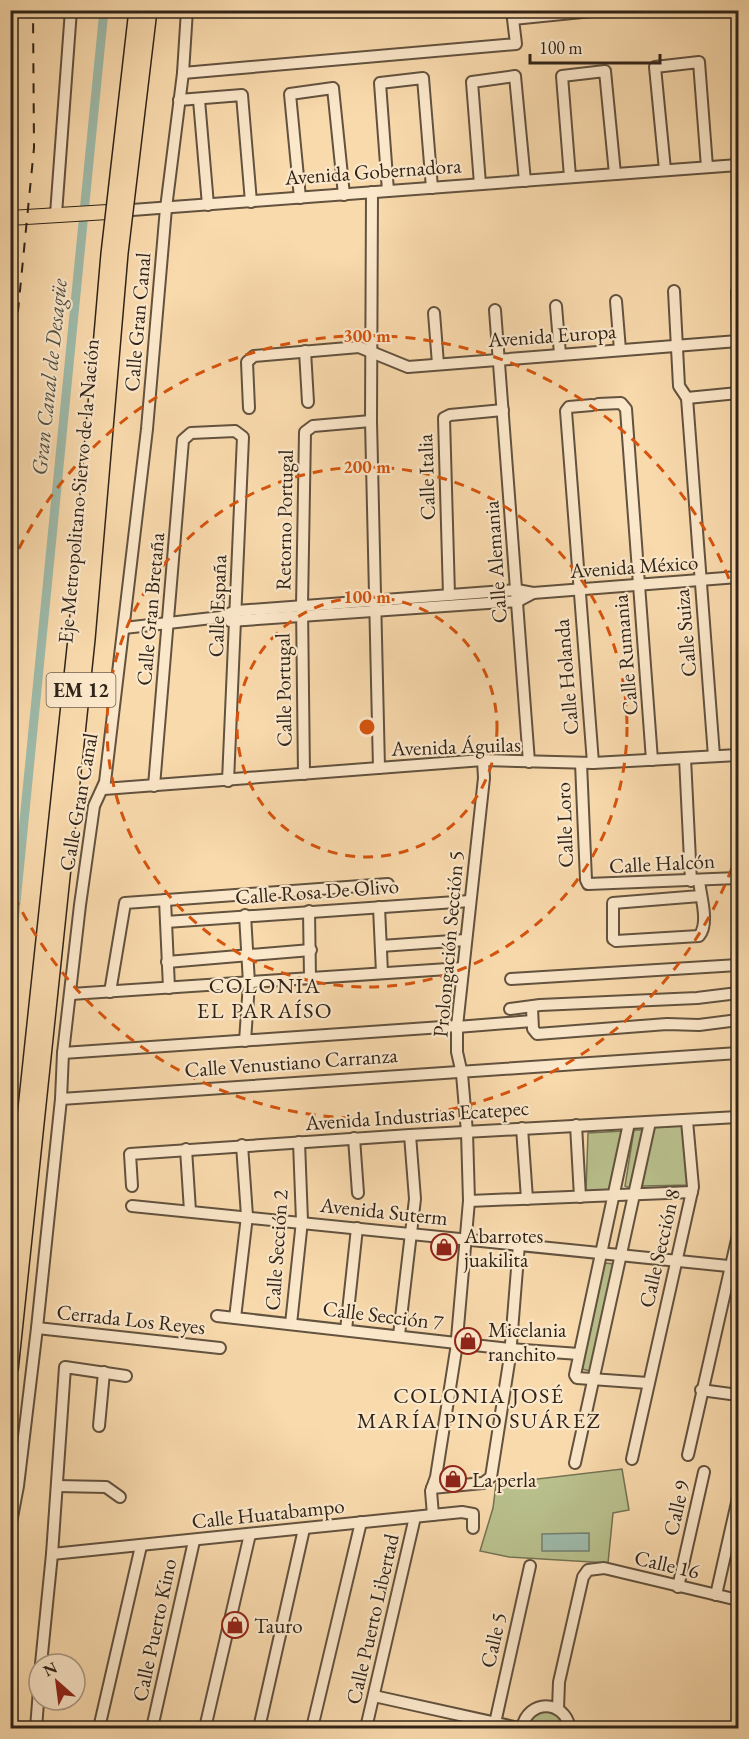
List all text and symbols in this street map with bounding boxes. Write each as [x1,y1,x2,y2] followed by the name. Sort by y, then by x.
[530,27,660,65] scale bar
[539,36,583,59] text: 100 m
[283,151,463,191] street label: Avenida Gobernadora
[117,251,157,393] street label: Calle Gran Canal
[24,277,74,477] water label: Gran Canal de Desagüe
[486,317,618,353] street label: Avenida Europa
[343,324,391,347] text: 300 m
[51,338,105,644] street label: Eje Metropolitano Siervo de la Nación
[411,433,441,521] street label: Calle Italia
[269,449,299,591] street label: Retorno Portugal
[343,455,391,478] text: 200 m
[477,499,513,624] street label: Calle Alemania
[130,531,170,687] street label: Calle Gran Bretaña
[568,548,699,584] street label: Avenida México
[202,554,232,658] street label: Calle España
[343,585,391,608] text: 100 m
[668,587,702,678] street label: Calle Suiza
[606,593,644,717] street label: Calle Rumania
[547,617,585,736] street label: Calle Holanda
[269,633,297,747] street label: Calle Portugal
[46,673,116,707] road number: EM 12
[357,717,377,737] centre of rings
[390,730,521,762] street label: Avenida Águilas
[53,731,103,873] street label: Calle Gran Canal
[549,782,579,868] street label: Calle Loro
[608,847,716,879] street label: Calle Halcón
[426,849,470,1039] street label: Prolongación Sección 5
[234,872,400,910] street label: Calle Rosa De Olivo
[197,971,333,1025] district label: COLONIA EL PARAÍSO
[183,1041,399,1083] street label: Calle Venustiano Carranza
[303,1094,530,1136] street label: Avenida Industrias Ecatepec
[632,1186,686,1310] street label: Calle Sección 8
[258,1189,294,1311] street label: Calle Sección 2
[318,1191,449,1231] street label: Avenida Suterm
[463,1222,544,1273] place label: Abarrotes juakilita
[429,1232,459,1262] shop icon: Abarrotes juakilita
[321,1294,446,1336] street label: Calle Sección 7
[55,1298,207,1340] street label: Cerrada Los Reyes
[488,1316,567,1367] place label: Micelania ranchito
[453,1326,483,1356] shop icon: Micelania ranchito
[357,1381,601,1435] district label: COLONIA JOSÉ MARÍA PINO SUÁREZ
[438,1464,468,1494] shop icon: La perla
[472,1466,537,1493] place label: La perla
[657,1478,695,1538] street label: Calle 9
[190,1492,346,1534] street label: Calle Huatabampo
[339,1531,405,1707] street label: Calle Puerto Libertad
[632,1543,702,1585] street label: Calle 16
[126,1556,182,1704] street label: Calle Puerto Kino
[220,1610,250,1640] shop icon: Tauro
[474,1610,512,1670] street label: Calle 5
[254,1612,303,1639] place label: Tauro
[27,1652,87,1712] north arrow
[40,1657,61,1682] text: N

